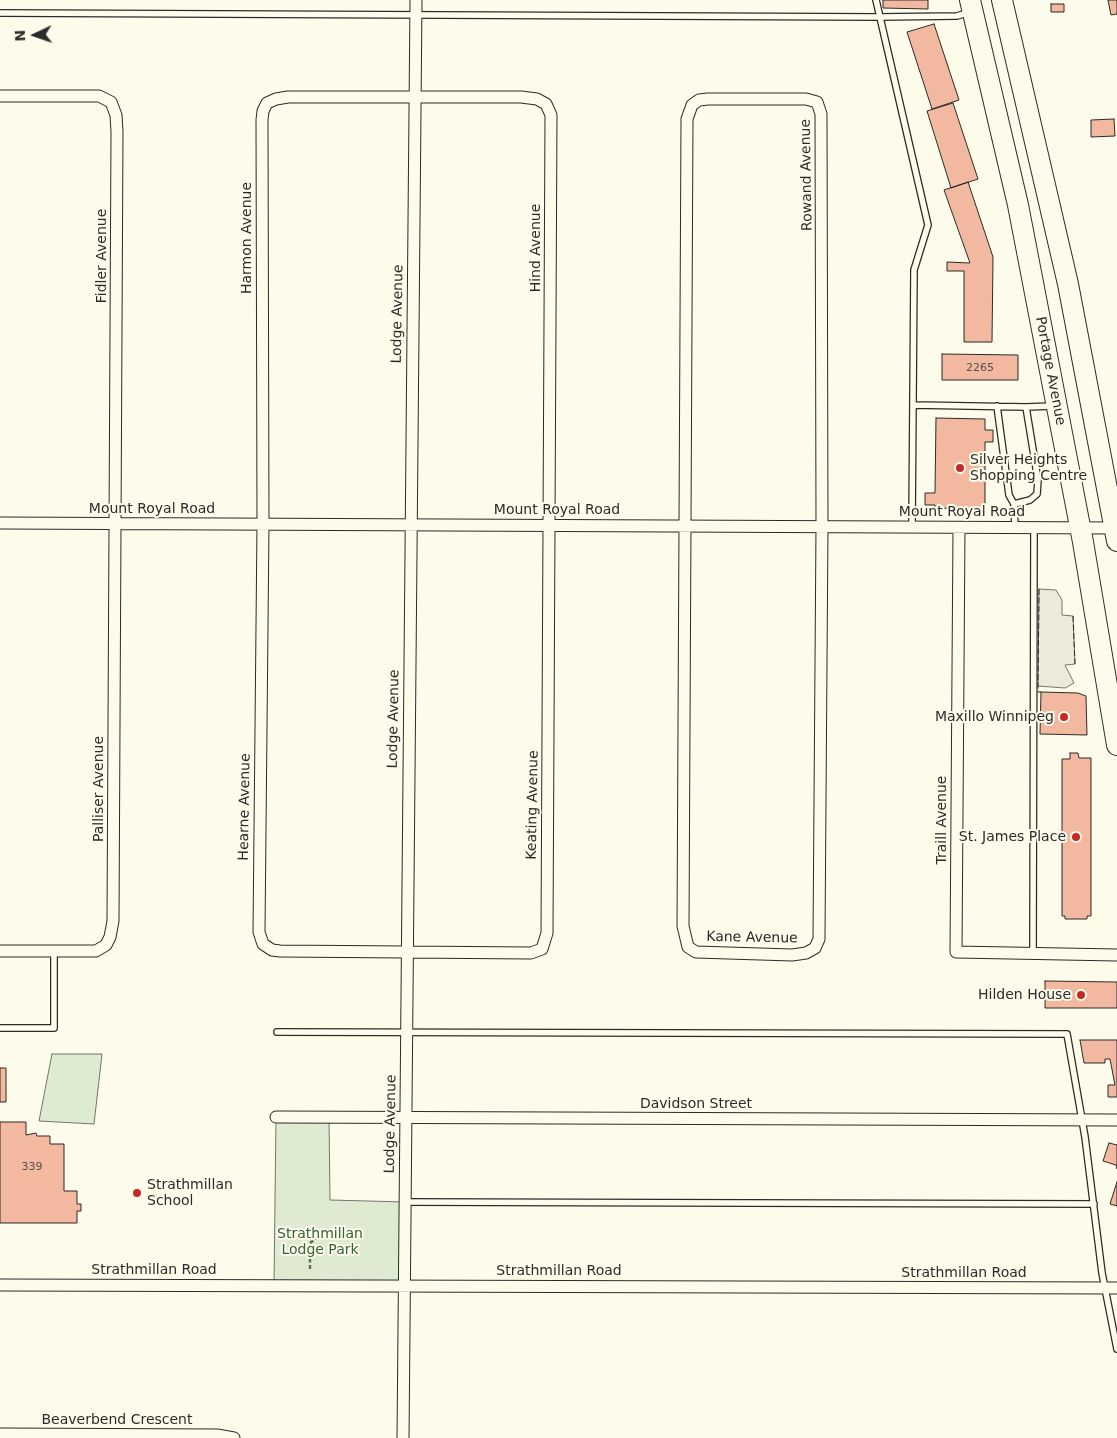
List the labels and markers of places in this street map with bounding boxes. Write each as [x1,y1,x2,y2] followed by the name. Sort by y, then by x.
[970,452,1087,484] place label: Silver Heights Shopping Centre
[954,462,966,474] marker: Silver Heights Shopping Centre
[935,709,1054,725] place label: Maxillo Winnipeg
[1058,711,1070,723] marker: Maxillo Winnipeg
[959,829,1066,845] place label: St. James Place
[1070,831,1082,843] marker: St. James Place
[978,987,1071,1003] place label: Hilden House
[1075,989,1087,1001] marker: Hilden House
[147,1177,233,1210] place label: Strathmillan School
[131,1187,143,1199] marker: Strathmillan School

